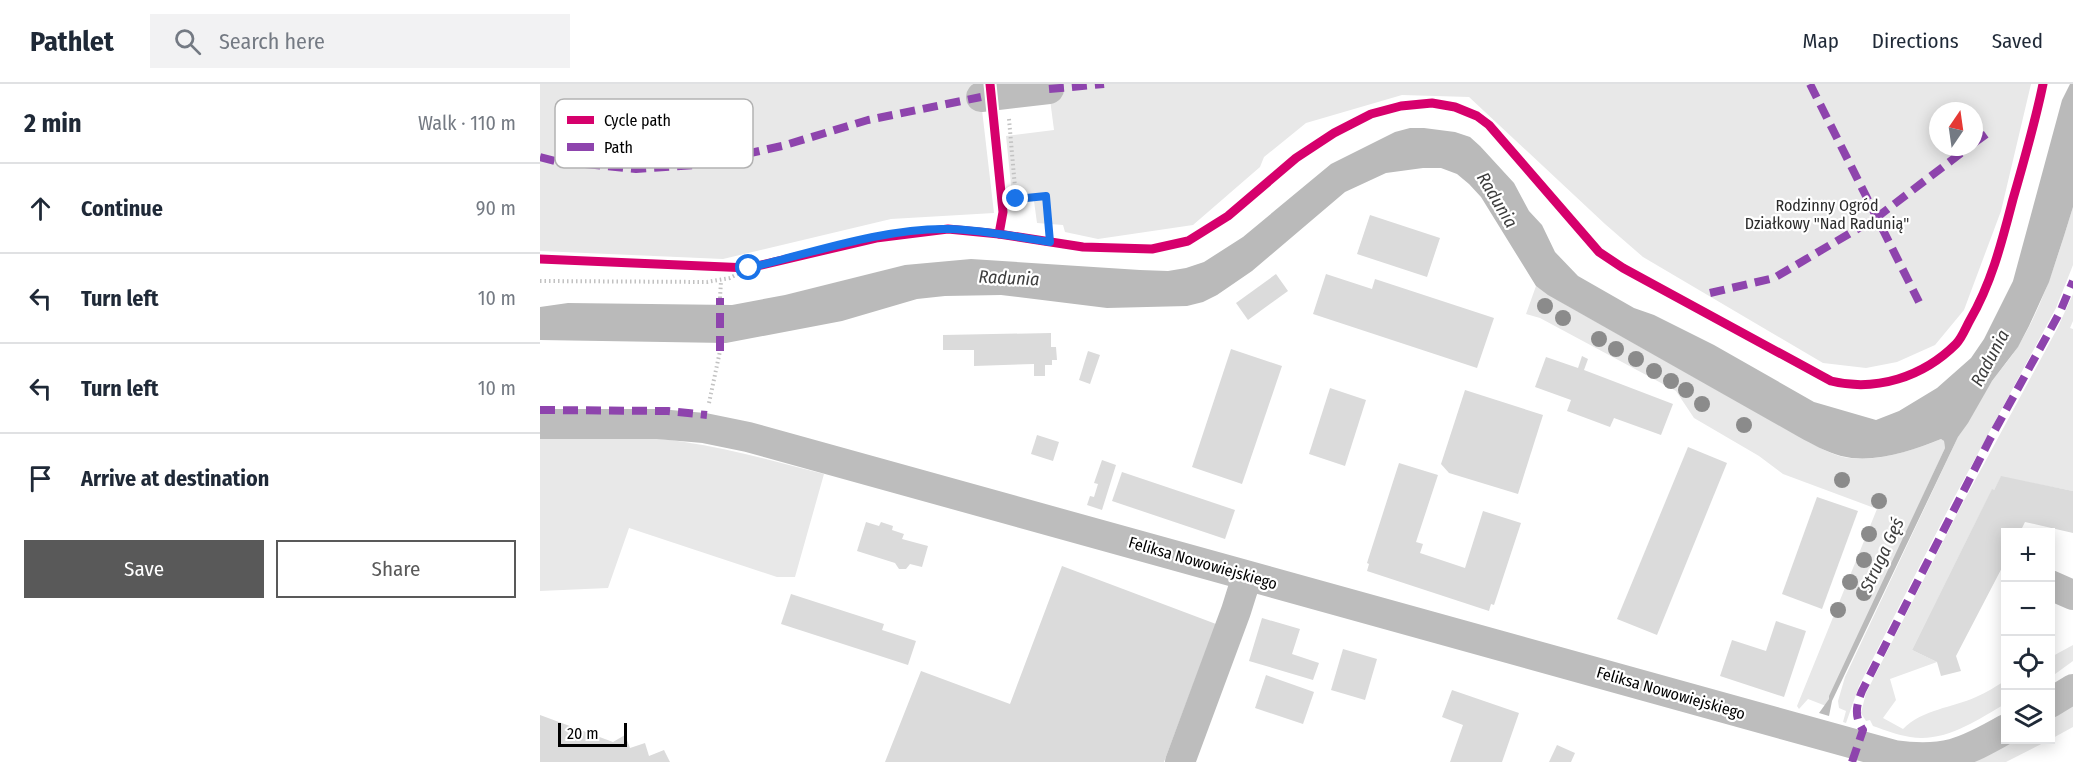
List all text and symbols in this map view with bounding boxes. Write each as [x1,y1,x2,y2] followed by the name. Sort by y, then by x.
[150,14,570,68] search box
[30,25,114,58] text: Pathlet
[171,25,204,58] icon: search
[219,28,325,55] text: Search here
[1802,28,1839,54] text: Map
[1872,28,1959,54] text: Directions
[1992,28,2043,54] text: Saved
[555,99,753,168] legend
[1929,102,1983,156] north arrow
[24,108,82,139] text: 2 min
[418,111,516,135] text: Walk · 110 m
[604,111,671,130] text: Cycle path
[604,138,633,157] text: Path
[1472,168,1522,232] water label: Radunia
[1002,185,1028,211] route end
[24,192,57,225] icon: ahead
[81,195,163,222] text: Continue
[476,196,516,220] text: 90 m
[1745,196,1909,234] park label: Rodzinny Ogród Działkowy "Nad Radunią"
[735,254,761,280] route start
[978,265,1040,291] water label: Radunia
[24,282,57,315] icon: left
[81,285,159,312] text: Turn left
[478,286,516,310] text: 10 m
[1966,326,2014,390] water label: Radunia
[24,372,57,405] icon: left
[81,375,159,402] text: Turn left
[478,376,516,400] text: 10 m
[24,462,57,495] icon: arrive
[81,465,269,492] text: Arrive at destination
[1855,514,1909,597] water label: Struga Gęś
[2001,528,2055,744] map controls
[2001,528,2055,582] button: +
[1127,533,1279,593] street label: Feliksa Nowowiejskiego
[24,540,264,598] button: Save
[276,540,516,598] button: Share
[2001,582,2055,636] button: −
[2001,636,2055,690] button: locate
[1595,663,1747,723] street label: Feliksa Nowowiejskiego
[2001,690,2055,744] button: layers
[558,720,627,748] scale bar
[567,724,598,743] text: 20 m

